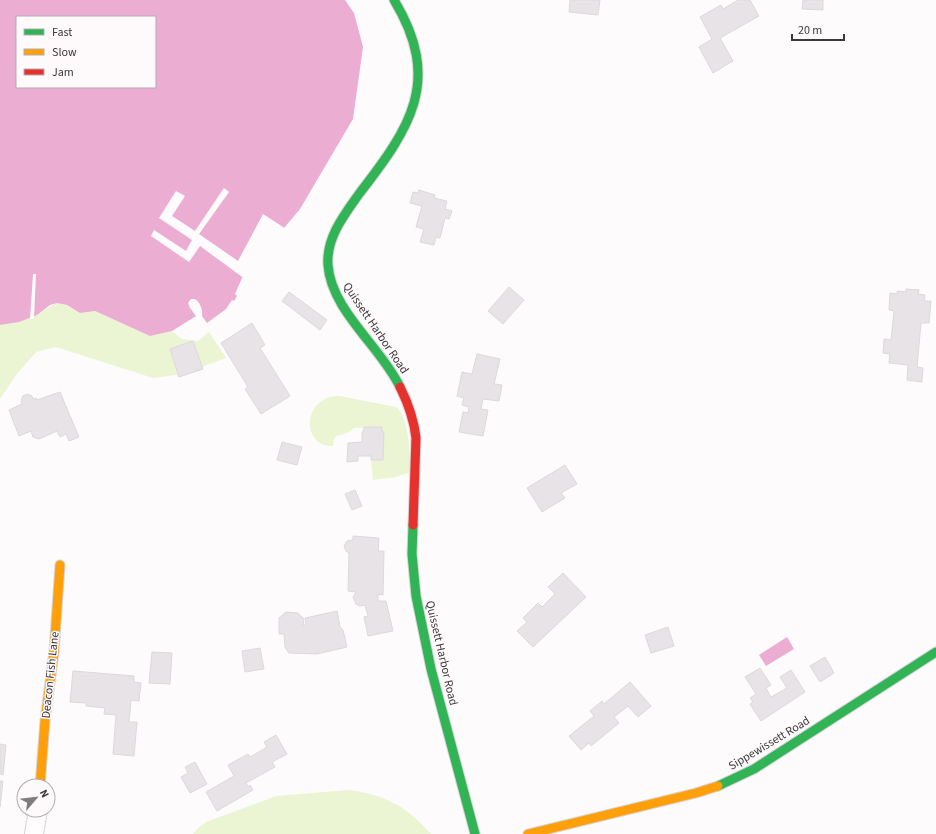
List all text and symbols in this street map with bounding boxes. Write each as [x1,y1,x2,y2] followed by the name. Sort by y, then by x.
[16,16,156,88] legend
[792,16,844,42] scale bar
[798,22,822,39] text: 20 m
[52,24,72,41] text: Fast
[52,44,77,61] text: Slow
[52,64,74,81] text: Jam
[339,279,413,377] street label: Quissett Harbor Road
[421,599,462,707] street label: Quissett Harbor Road
[37,631,64,719] street label: Deacon Fish Lane
[725,712,813,774] street label: Sippewissett Road
[16,778,56,818] north arrow
[36,787,53,800] text: N

